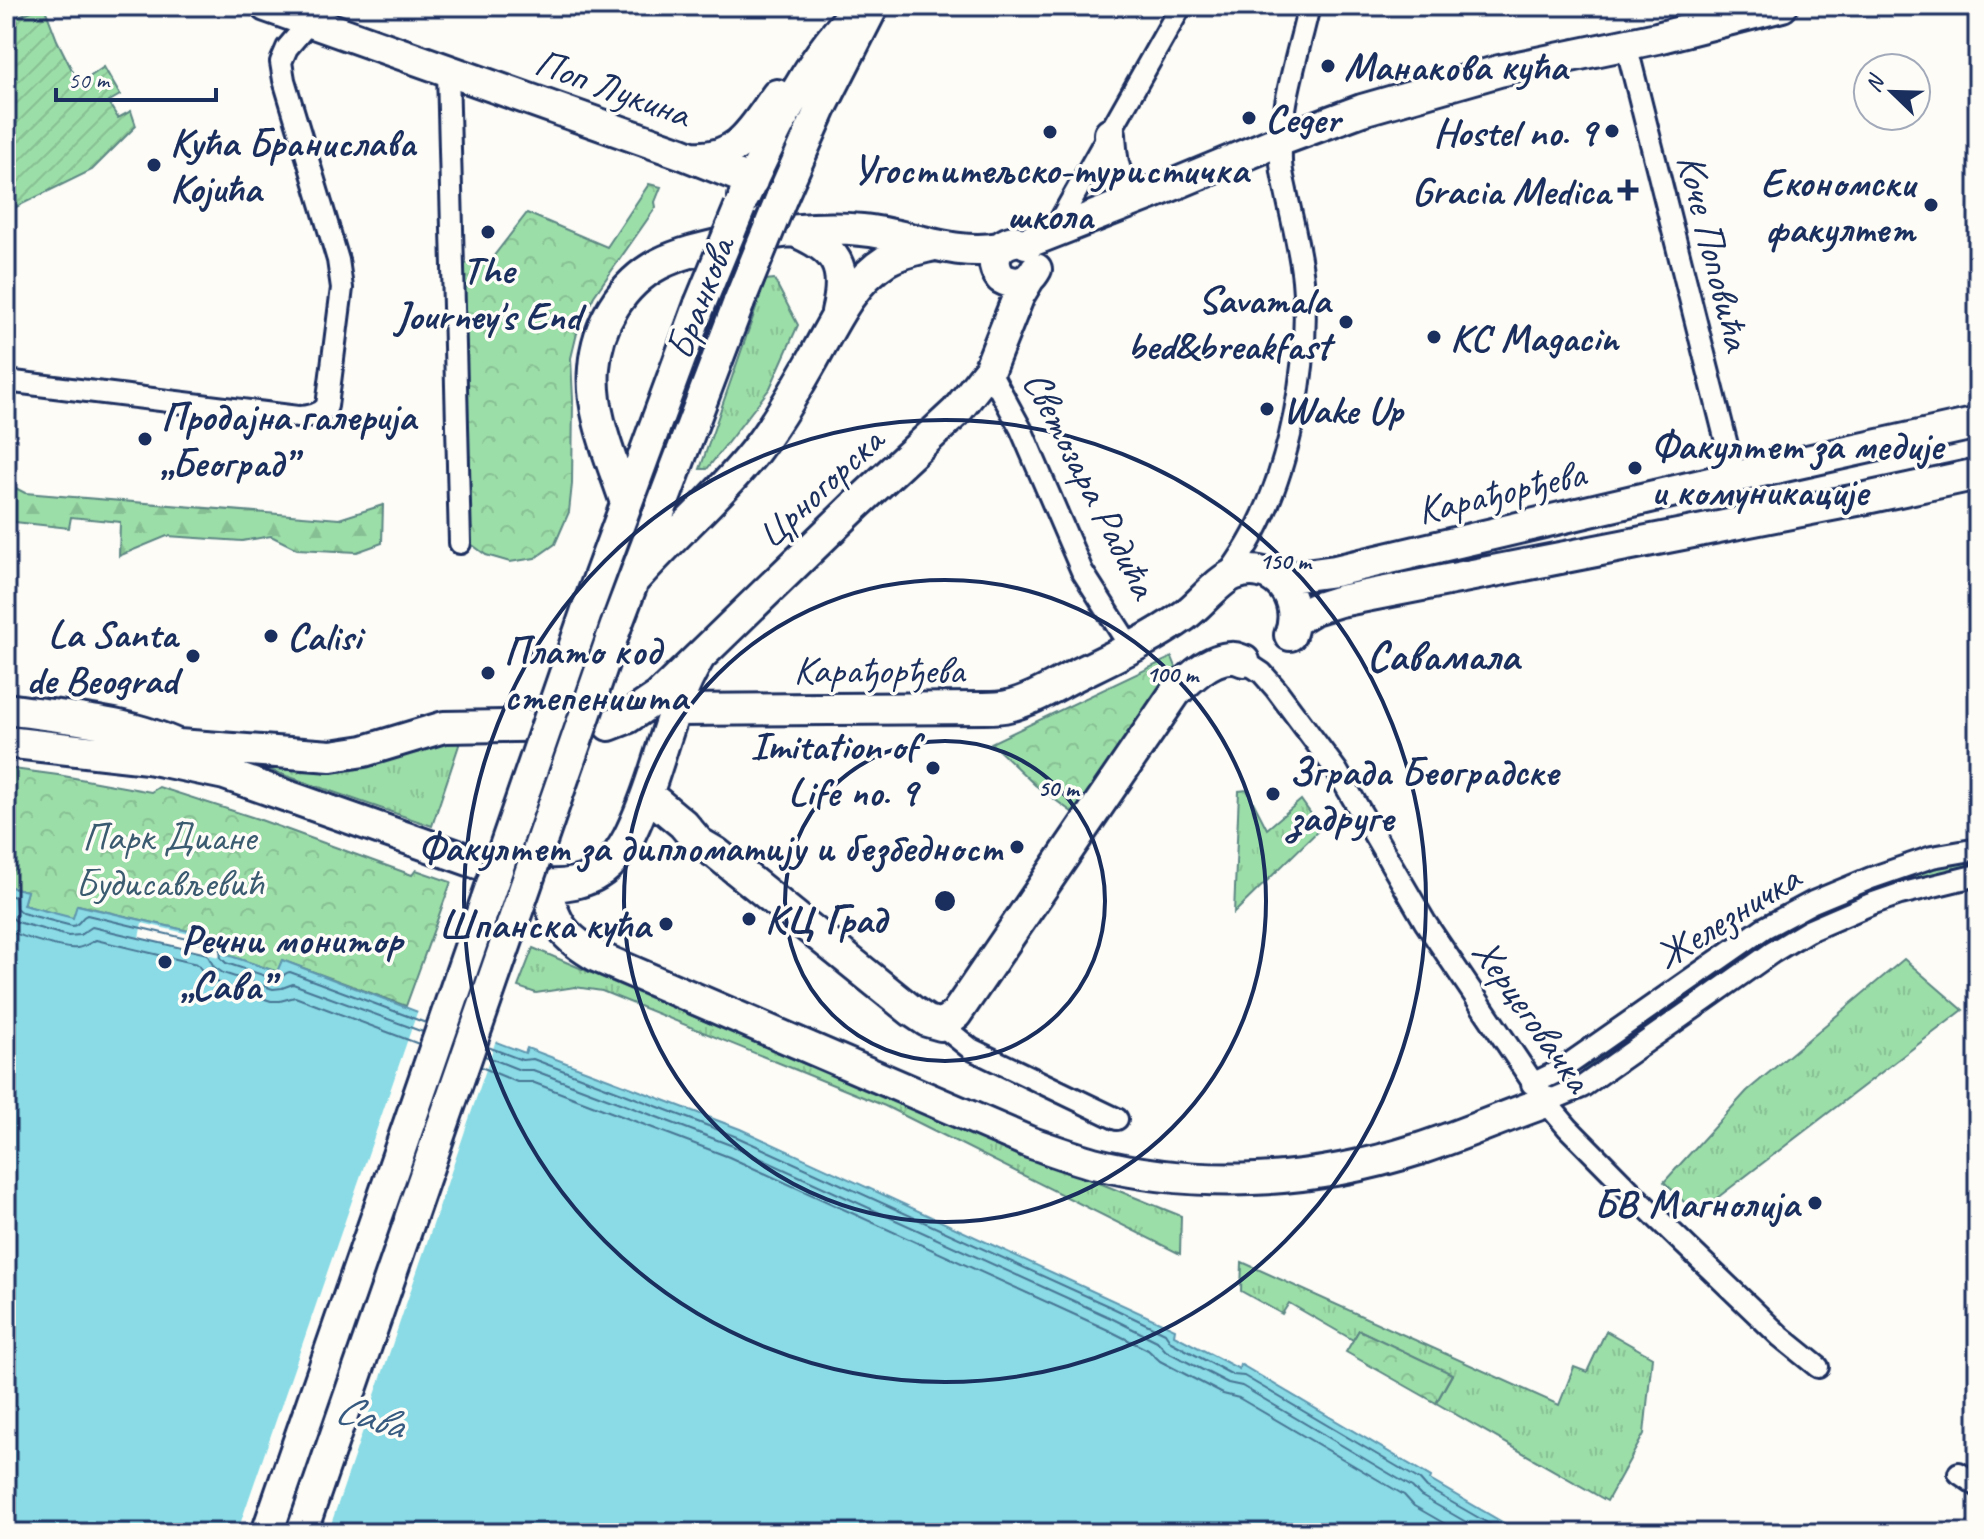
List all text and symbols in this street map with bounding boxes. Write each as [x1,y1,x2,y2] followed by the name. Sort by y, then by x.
[528,37,699,140] street label: Поп Лукина
[1344,42,1570,92] place label: Манакова кућа
[56,52,216,102] scale bar
[1852,52,1932,132] north arrow
[1319,57,1337,75] marker: Манакова кућа
[68,65,111,95] text: 50 m
[1859,70,1891,96] text: N
[1265,94,1344,144] place label: Ceger
[1433,107,1600,157] place label: Hostel no. 9
[1240,109,1258,127] marker: Ceger
[170,118,418,214] place label: Кућа Бранислава Којића
[1603,122,1621,140] marker: Hostel no. 9
[1041,123,1059,141] marker: Угоститељско-туристичка школа
[852,145,1251,241] place label: Угоститељско-туристичка школа
[1666,149,1763,358] street label: Коче Поповића
[145,156,163,174] marker: Кућа Бранислава Којића
[1760,158,1918,254] place label: Економски факултет
[1412,166,1613,216] place label: Gracia Medica
[1617,179,1639,201] marker: Gracia Medica
[1922,196,1940,214] marker: Економски факултет
[479,223,497,241] marker: The Journey's End
[654,227,747,366] street label: Бранкова
[392,245,588,341] place label: The Journey's End
[1127,275,1336,371] place label: Savamala bed&breakfast
[1337,313,1355,331] marker: Savamala bed&breakfast
[1450,313,1621,363] place label: KC Magacin
[1425,328,1443,346] marker: KC Magacin
[1011,363,1170,609] street label: Светозара Радића
[1283,385,1405,435] place label: Wake Up
[161,392,419,488] place label: Продајна галерија „Београд”
[1258,400,1276,418] marker: Wake Up
[746,414,896,559] street label: Црногорска
[1651,421,1946,517] place label: Факултет за медије и комуникације
[136,430,154,448] marker: Продајна галерија „Београд”
[1413,448,1593,536] street label: Карађорђева
[1626,459,1644,477] marker: Факултет за медије и комуникације
[1259,546,1313,576] text: 150 m
[26,609,184,705] place label: La Santa de Beograd
[287,612,366,662] place label: Calisi
[504,626,690,722] place label: Плато код степеништа
[262,627,280,645] marker: Calisi
[1367,630,1522,683] district label: Савамала
[794,645,967,695] street label: Карађорђева
[184,647,202,665] marker: La Santa de Beograd
[1146,659,1200,689] text: 100 m
[479,664,497,682] marker: Плато код степеништа
[750,721,926,817] place label: Imitation of Life no. 9
[1285,747,1562,844] place label: Зграда Београдске задруге
[924,759,942,777] marker: Imitation of Life no. 9
[1038,773,1081,803] text: 50 m
[1264,785,1282,803] marker: Зграда Београдске задруге
[75,812,265,908] park label: Парк Диане Будисављевић
[418,823,1004,873] place label: Факултет за дипломатију и безбедност
[1008,838,1026,856] marker: Факултет за дипломатију и безбедност
[1646,852,1811,981] street label: Железничка
[931,887,959,915] centre of rings
[765,895,890,945] place label: КЦ Град
[439,900,653,950] place label: Шпанска кућа
[740,910,758,928] marker: КЦ Град
[181,915,405,1011] place label: Речни монитор „Сава”
[657,915,675,933] marker: Шпанска кућа
[1461,929,1605,1104] street label: Херцеговачка
[156,953,174,971] marker: Речни монитор „Сава”
[1594,1179,1802,1229] place label: БВ Магнолија
[1806,1194,1824,1212] marker: БВ Магнолија
[330,1382,414,1452] water label: Сава

